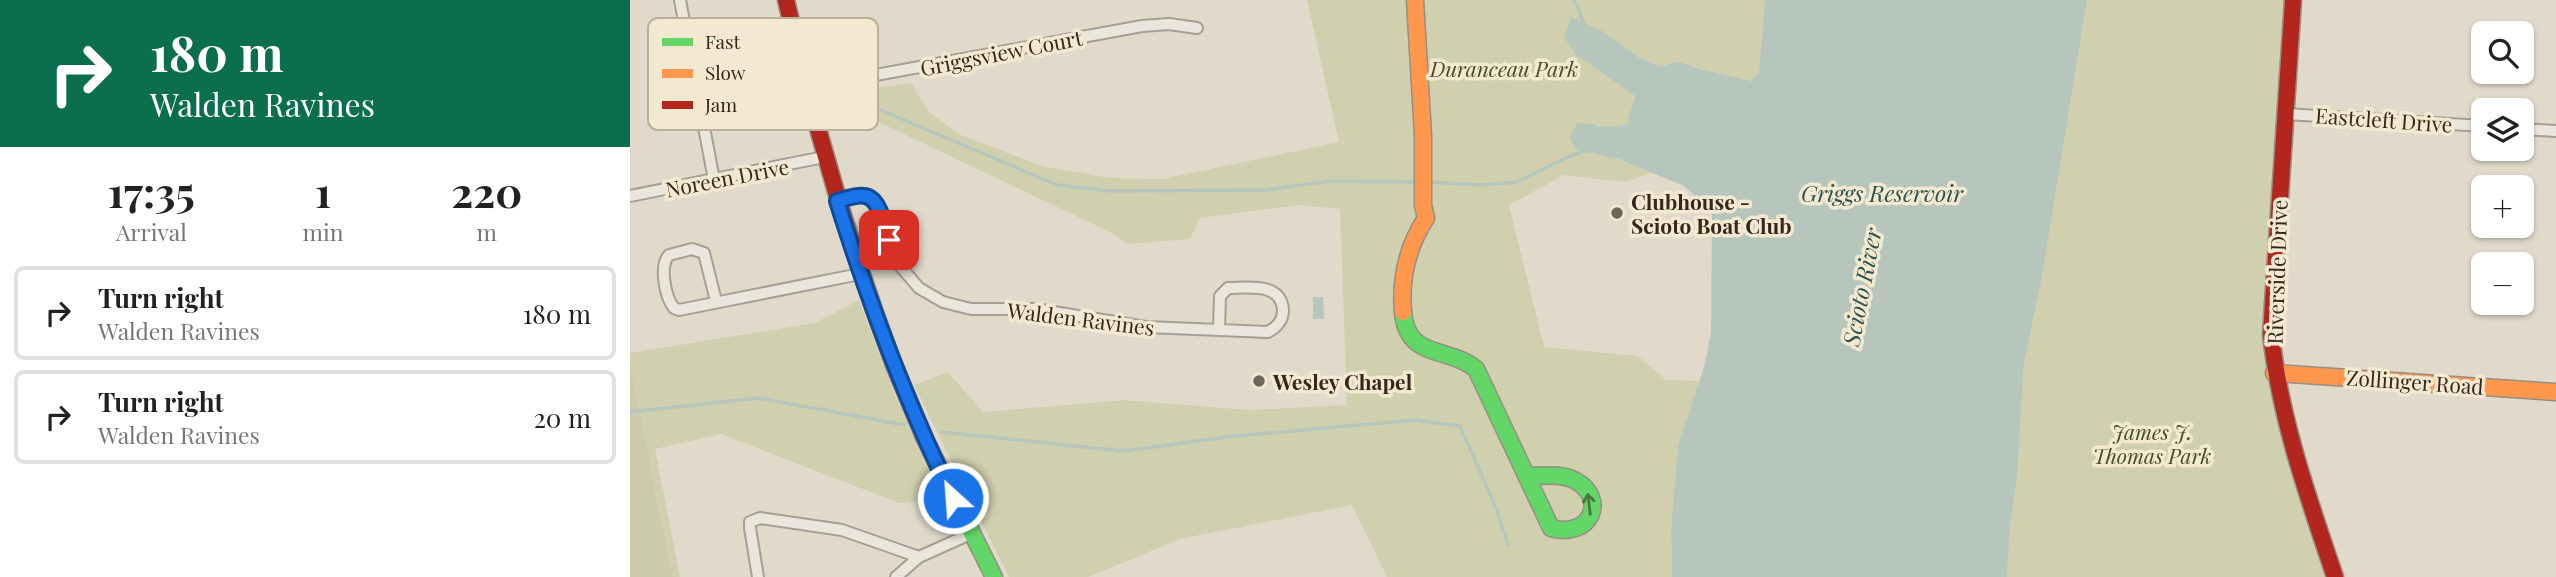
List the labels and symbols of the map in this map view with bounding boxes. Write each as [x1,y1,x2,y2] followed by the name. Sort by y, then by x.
[648,18,878,130] legend
[918,22,1085,81] street label: Griggsview Court
[705,28,741,54] text: Fast
[1429,54,1578,82] park label: Duranceau Park
[705,59,746,85] text: Slow
[704,91,737,117] text: Jam
[2315,100,2453,138] street label: Eastcleft Drive
[663,151,791,203] street label: Noreen Drive
[1801,177,1964,208] water label: Griggs Reservoir
[1631,187,1792,239] place label: Clubhouse - Scioto Boat Club
[2259,199,2293,345] street label: Riverside Drive
[1609,205,1625,221] marker: Clubhouse - Scioto Boat Club
[859,210,919,270] pin
[1834,224,1888,350] water label: Scioto River
[1005,295,1156,341] street label: Walden Ravines
[2345,362,2485,400] street label: Zollinger Road
[1272,367,1413,395] place label: Wesley Chapel
[1251,373,1267,389] marker: Wesley Chapel
[2093,417,2211,469] park label: James J. Thomas Park
[916,461,990,535] position arrow
[1583,493,1596,516] one-way arrow

